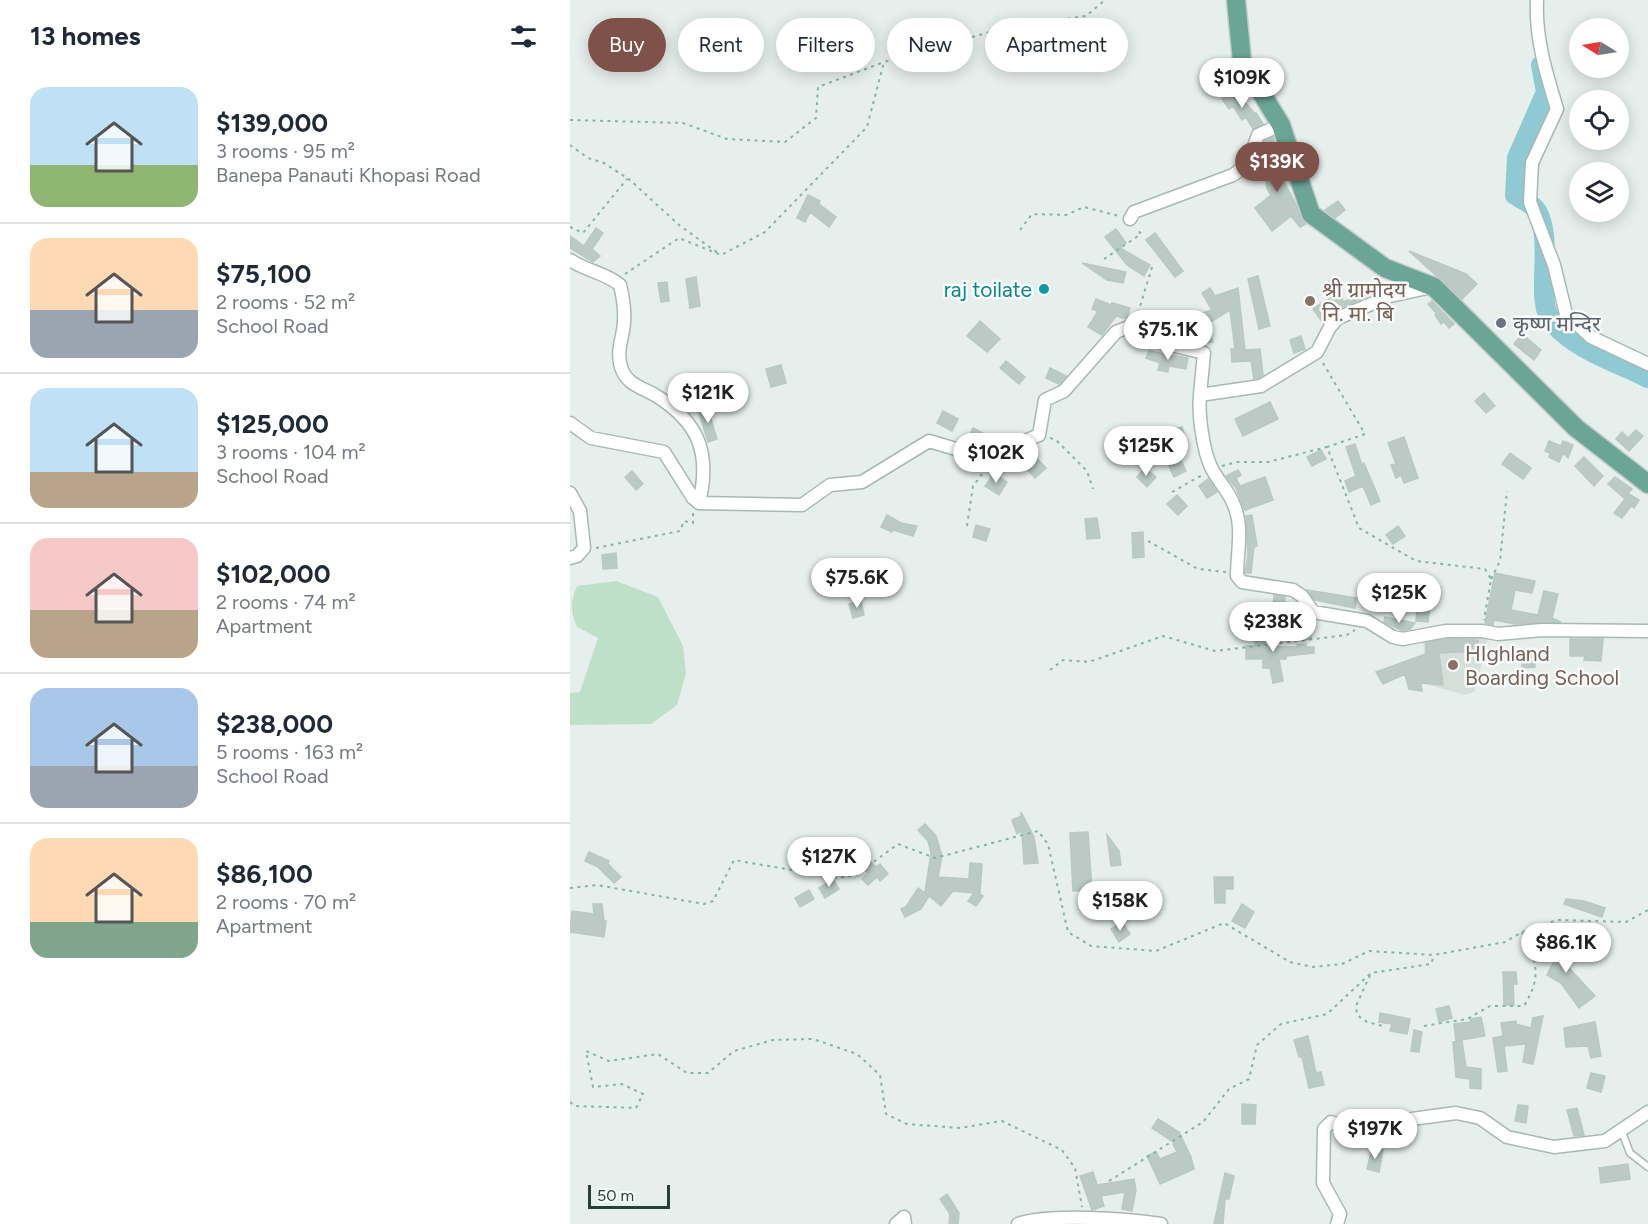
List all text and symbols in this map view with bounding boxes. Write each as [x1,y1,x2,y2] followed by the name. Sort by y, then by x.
[588,18,666,72] chip: Buy
[678,18,764,72] chip: Rent
[776,18,875,72] chip: Filters
[887,18,973,72] chip: New
[985,18,1128,72] chip: Apartment
[1569,18,1629,78] north arrow
[1569,18,1629,222] map controls
[30,20,141,52] text: 13 homes
[507,20,540,53] icon: filters
[1200,58,1284,109] pin: $109K
[1213,65,1271,89] text: $109K
[1569,90,1629,150] button: locate
[216,107,328,139] text: $139,000
[78,111,150,183] icon: home
[216,139,355,163] text: 3 rooms · 95 m²
[1235,142,1319,193] pin: $139K
[1249,149,1305,173] text: $139K
[1569,162,1629,222] button: layers
[216,163,481,187] text: Banepa Panauti Khopasi Road
[216,258,311,290] text: $75,100
[78,262,150,334] icon: home
[944,277,1032,302] place label: raj toilate
[1322,277,1407,326] place label: श्री ग्रामोदय नि. मा. बि
[1037,282,1051,296] marker: raj toilate
[216,290,355,314] text: 2 rooms · 52 m²
[1303,294,1317,308] marker: श्री ग्रामोदय नि. मा. बि
[1119,310,1217,361] pin: $75.1K
[1513,311,1601,337] place label: कृष्ण मन्दिर
[216,314,329,338] text: School Road
[1494,316,1508,330] marker: कृष्ण मन्दिर
[1138,317,1198,341] text: $75.1K
[666,373,750,424] pin: $121K
[682,380,734,404] text: $121K
[216,408,329,440] text: $125,000
[78,412,150,484] icon: home
[1104,426,1188,477] pin: $125K
[954,433,1038,484] pin: $102K
[1118,433,1174,457] text: $125K
[216,440,366,464] text: 3 rooms · 104 m²
[967,440,1025,464] text: $102K
[216,464,329,488] text: School Road
[216,558,331,590] text: $102,000
[808,558,906,609] pin: $75.6K
[78,562,150,634] icon: home
[825,565,889,589] text: $75.6K
[1357,573,1441,624] pin: $125K
[1371,580,1427,604] text: $125K
[216,590,356,614] text: 2 rooms · 74 m²
[1231,602,1315,653] pin: $238K
[1243,609,1303,633] text: $238K
[216,614,313,638] text: Apartment
[1465,641,1619,690] place label: HIghland Boarding School
[1446,658,1460,672] marker: HIghland Boarding School
[216,708,333,740] text: $238,000
[78,712,150,784] icon: home
[216,740,363,764] text: 5 rooms · 163 m²
[216,764,329,788] text: School Road
[787,837,871,888] pin: $127K
[801,844,857,868] text: $127K
[216,858,313,890] text: $86,100
[78,862,150,934] icon: home
[1078,881,1162,932] pin: $158K
[1092,888,1148,912] text: $158K
[216,890,356,914] text: 2 rooms · 70 m²
[216,914,313,938] text: Apartment
[1517,923,1615,974] pin: $86.1K
[1535,930,1597,954] text: $86.1K
[1333,1109,1417,1160] pin: $197K
[1347,1116,1403,1140] text: $197K
[588,1182,670,1210] scale bar
[597,1186,634,1205] text: 50 m

